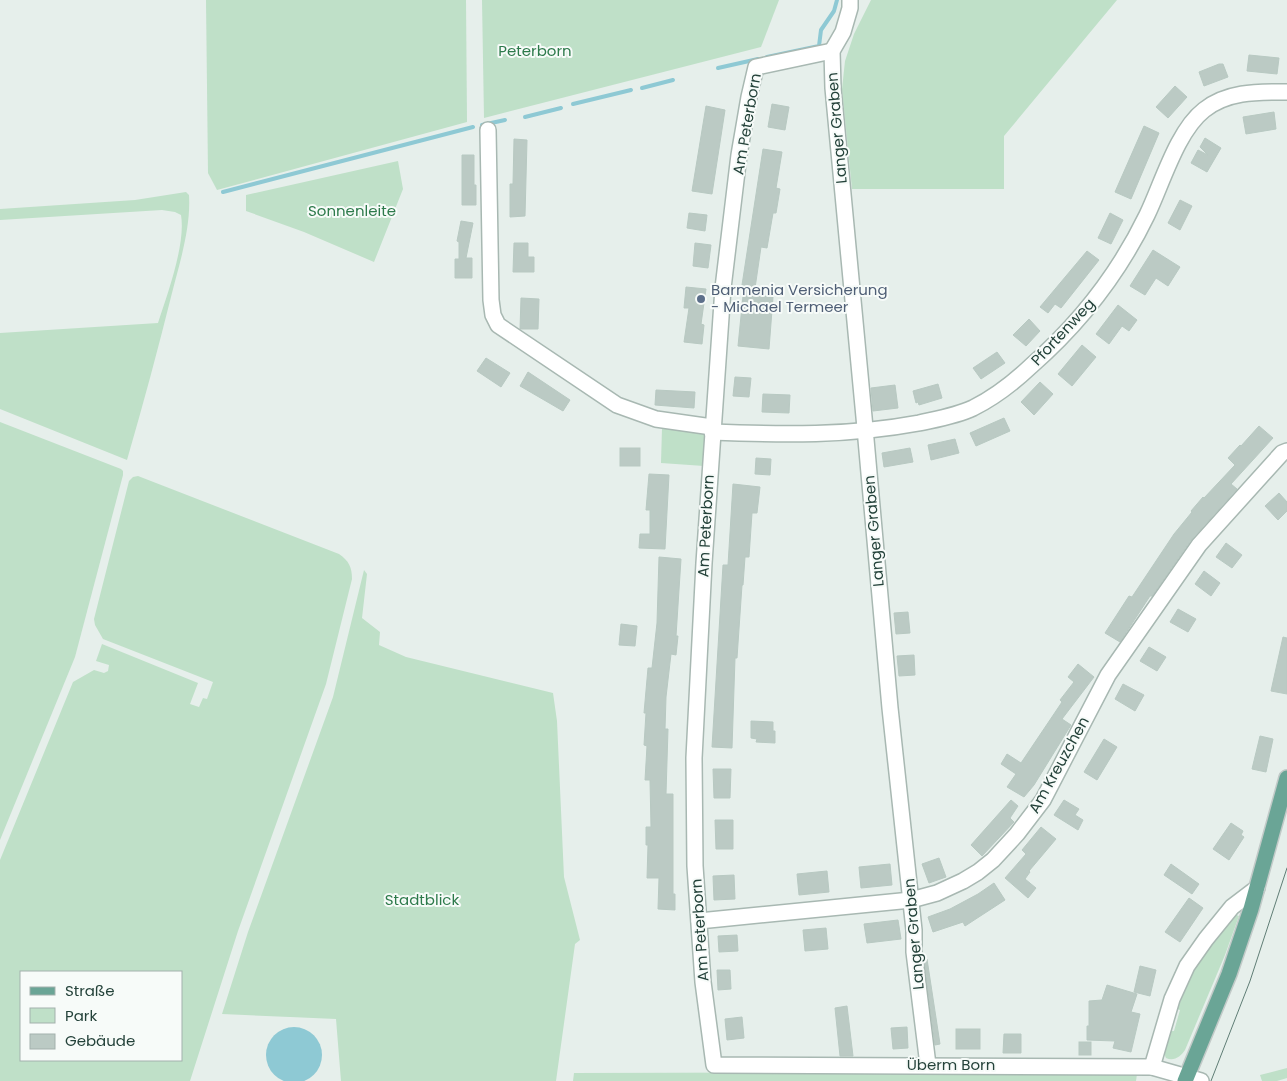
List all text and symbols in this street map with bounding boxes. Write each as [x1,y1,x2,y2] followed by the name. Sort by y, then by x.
[498,40,572,61] park label: Peterborn
[727,71,766,176] street label: Am Peterborn
[821,71,852,185] street label: Langer Graben
[308,200,396,221] park label: Sonnenleite
[711,279,888,317] place label: Barmenia Versicherung - Michael Termeer
[695,293,707,305] marker: Barmenia Versicherung - Michael Termeer
[1026,293,1099,370] street label: Pfortenweg
[692,474,719,578] street label: Am Peterborn
[858,474,889,588] street label: Langer Graben
[1023,713,1094,817] street label: Am Kreuzchen
[898,877,929,991] street label: Langer Graben
[685,878,714,982] street label: Am Peterborn
[385,889,459,910] park label: Stadtblick
[20,971,182,1061] legend
[65,980,115,1001] text: Straße
[65,1005,97,1026] text: Park
[65,1030,135,1051] text: Gebäude
[907,1054,995,1075] street label: Überm Born

